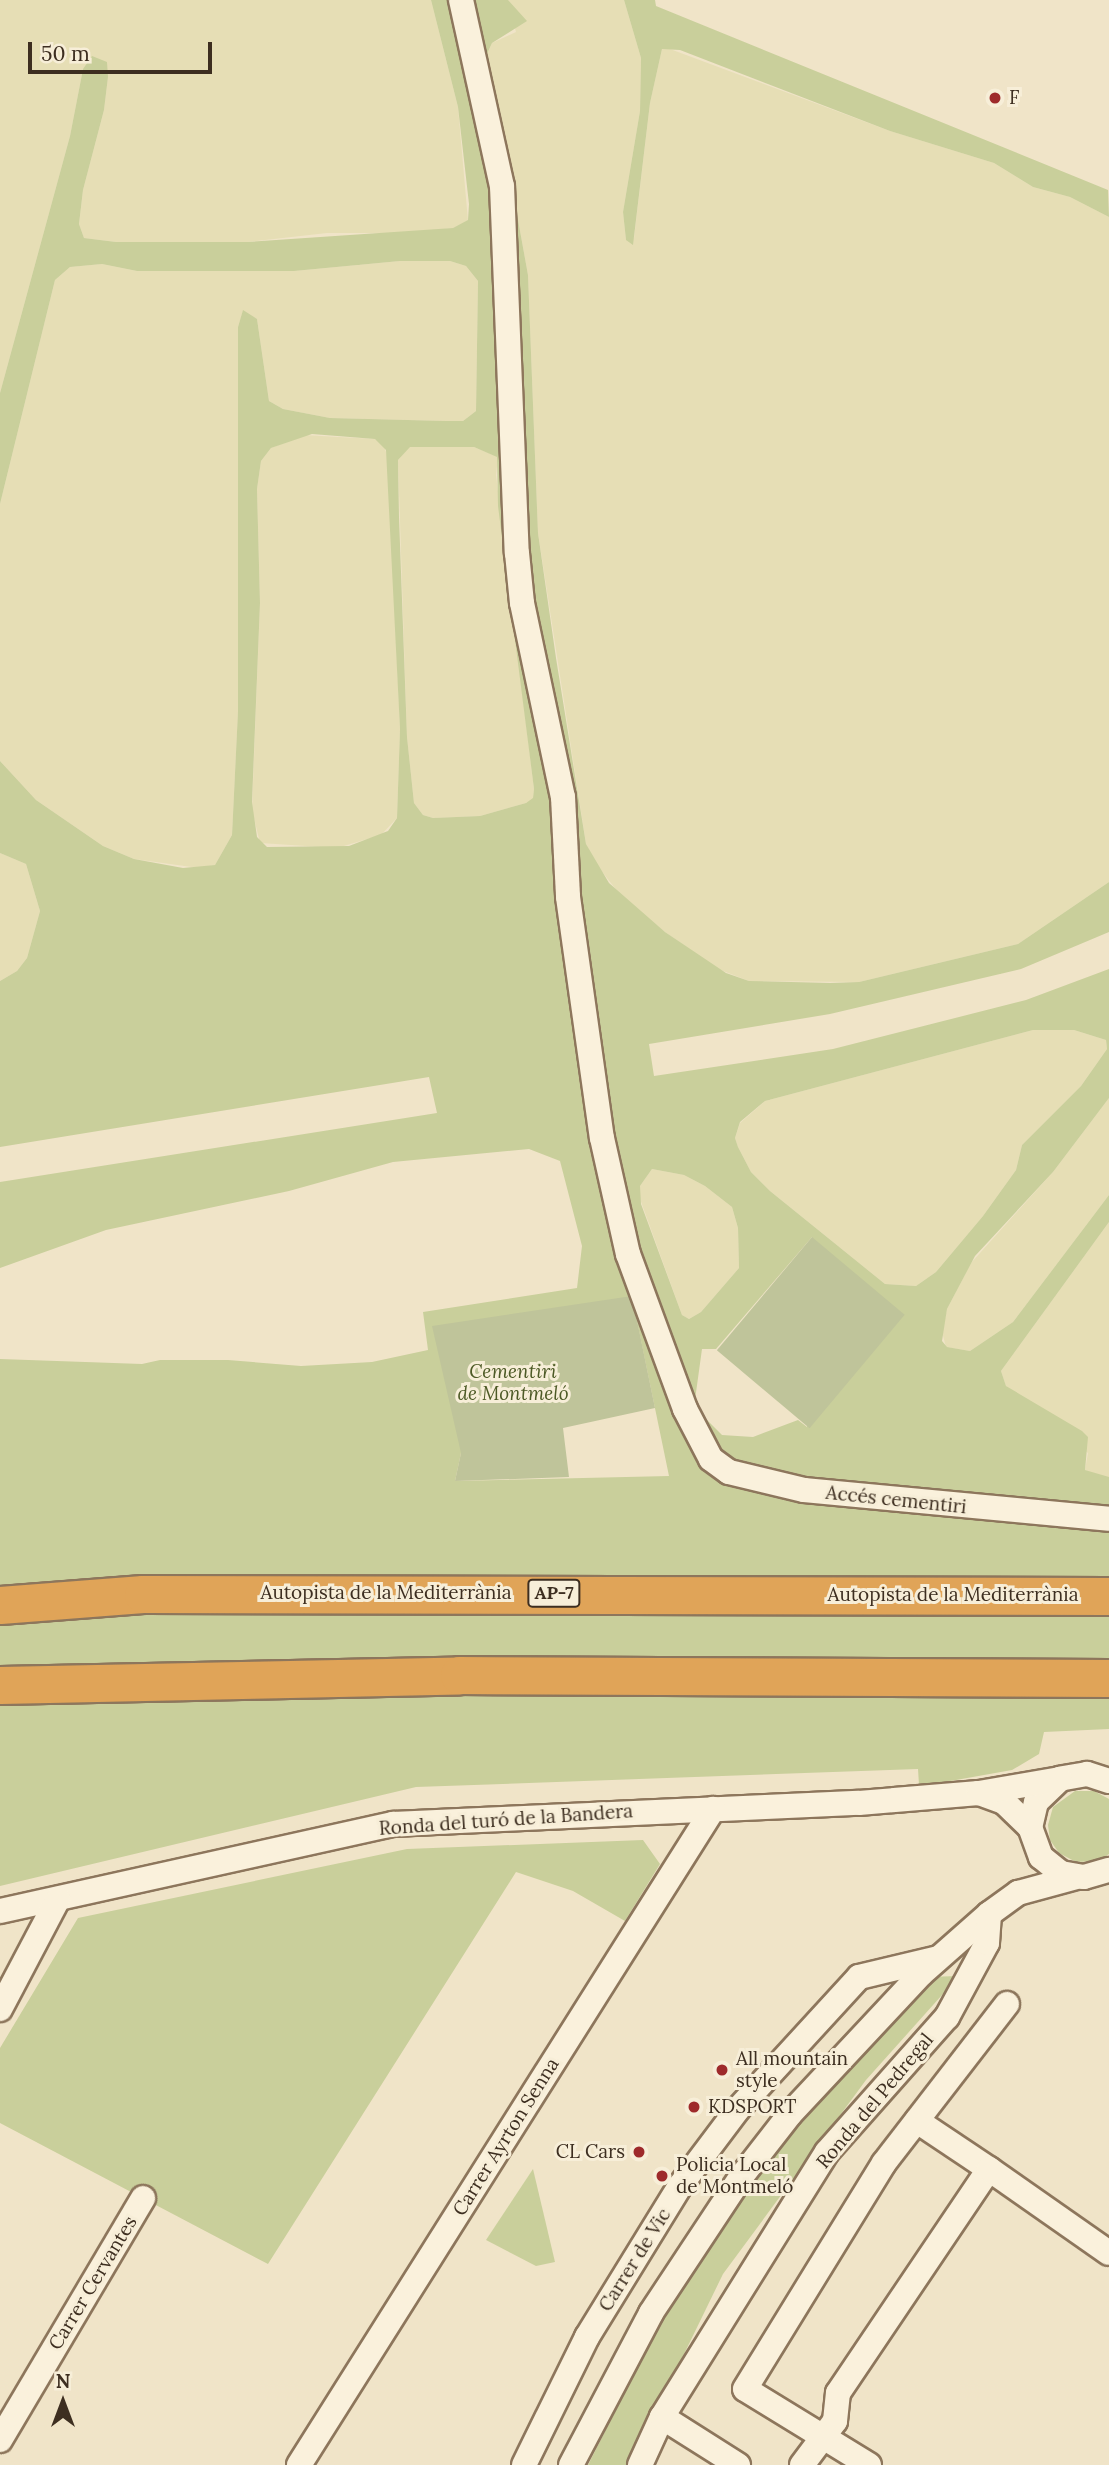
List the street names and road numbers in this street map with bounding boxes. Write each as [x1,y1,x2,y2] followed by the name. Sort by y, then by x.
[825,1481,967,1519] street label: Accés cementiri
[526,1578,582,1608] road number: AP-7
[261,1582,511,1604] street label: Autopista de la Mediterrània
[828,1584,1078,1606] street label: Autopista de la Mediterrània
[378,1800,634,1840] street label: Ronda del turó de la Bandera
[812,2029,938,2173] street label: Ronda del Pedregal
[448,2054,564,2220] street label: Carrer Ayrton Senna
[594,2204,676,2316] street label: Carrer de Vic
[44,2212,142,2354] street label: Carrer Cervantes

